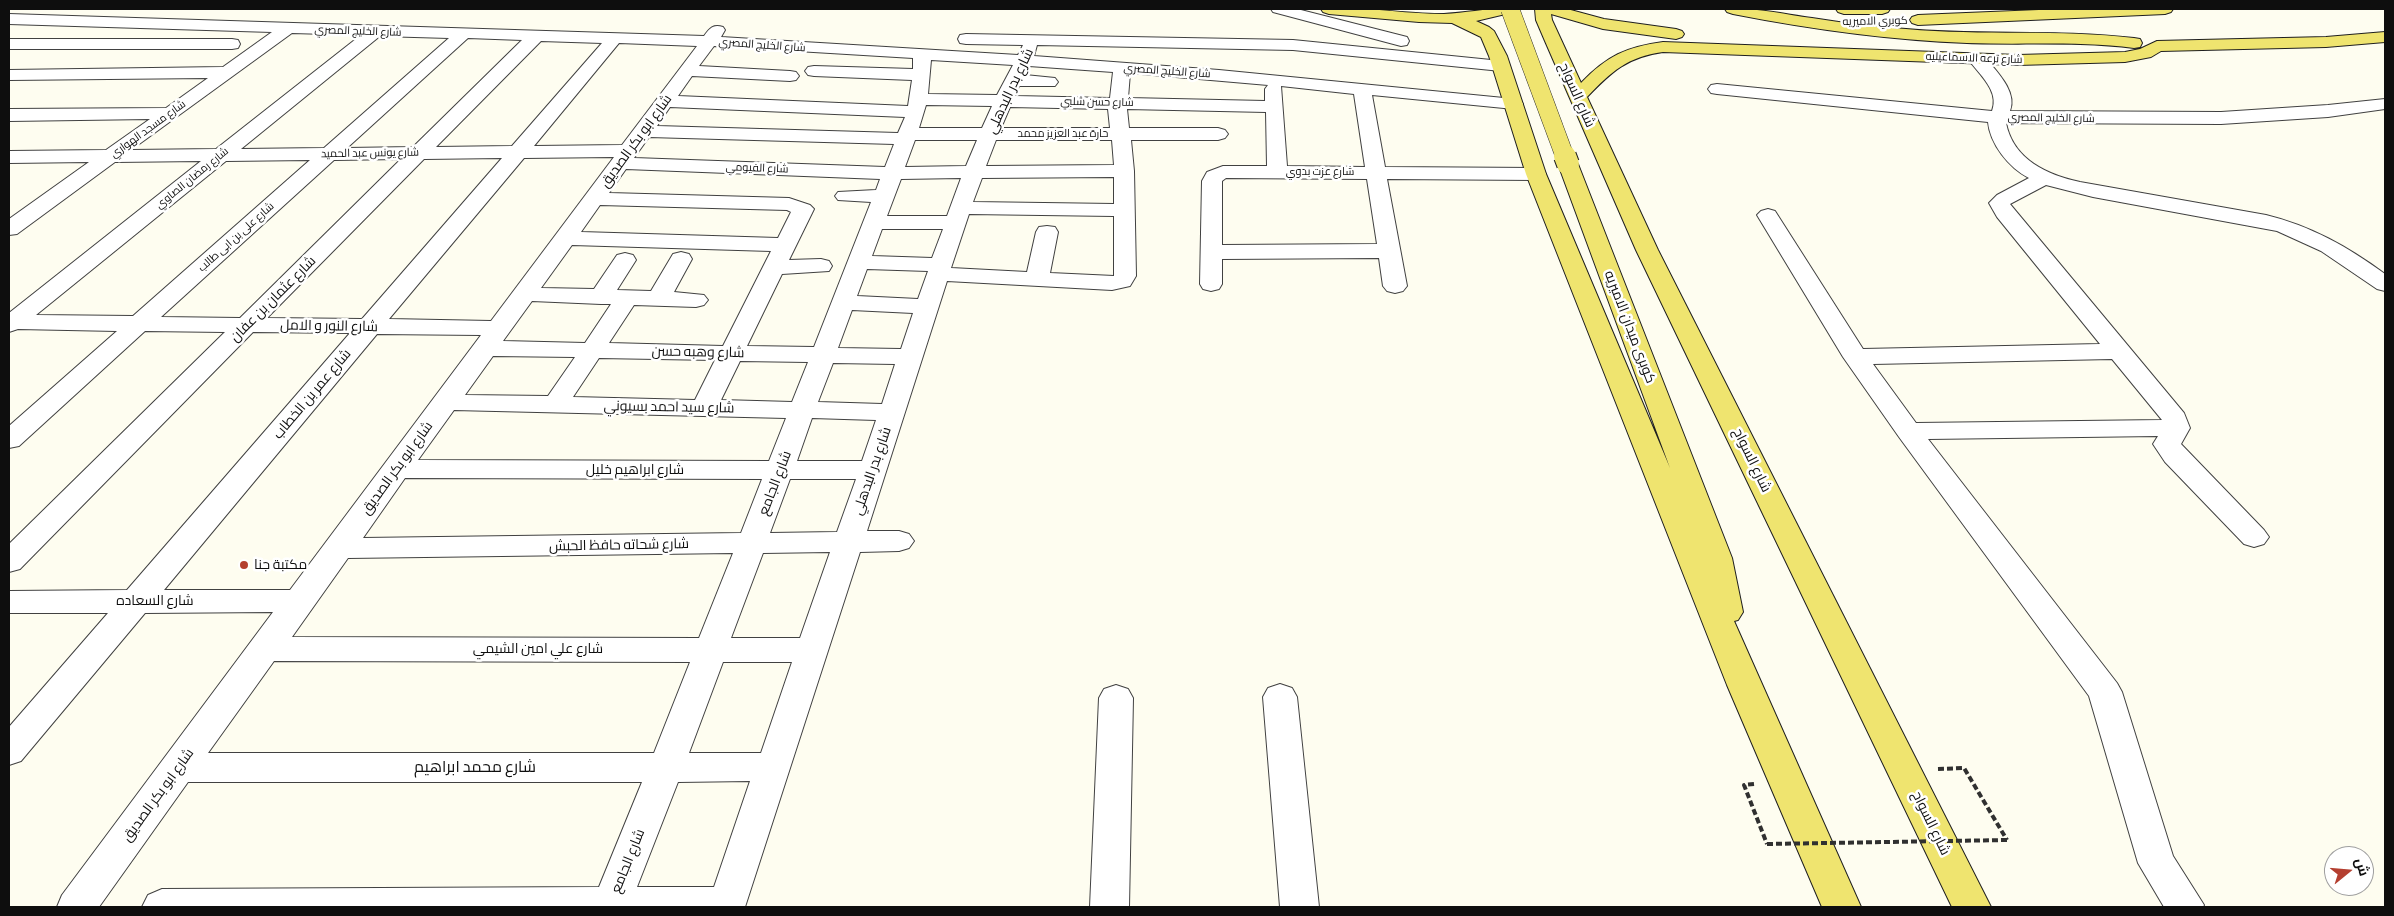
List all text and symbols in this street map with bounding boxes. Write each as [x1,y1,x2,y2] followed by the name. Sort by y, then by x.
[1842,14,1908,28] street label: كوبري الاميريه
[314,23,402,39] street label: شارع الخليج المصري
[718,35,806,55] street label: شارع الخليج المصري
[983,46,1037,136] street label: شارع بدر البدهلي
[1925,50,2023,66] street label: شارع ترعه الاسماعيليه
[1555,60,1599,130] street label: شارع السواح
[1123,61,1211,81] street label: شارع الخليج المصري
[597,91,675,191] street label: شارع ابو بكر الصديق
[1060,95,1134,109] street label: شارع حسن شلبي
[108,97,188,161] street label: شارع مسجد الهواري
[2007,111,2095,125] street label: شارع الخليج المصري
[1018,127,1108,141] street label: حارة عبد العزيز محمد
[153,145,231,211] street label: شارع رمضان الصاوي
[321,146,419,160] street label: شارع يونس عبد الحميد
[725,160,789,176] street label: شارع الفيومي
[1286,165,1354,179] street label: شارع عزت بدوي
[195,200,277,274] street label: شارع على بن ابى طالب
[227,253,319,345] street label: شارع عثمان بن عفان
[1601,268,1659,386] street label: كوبرى ميدان الاميريه
[280,317,378,335] street label: شارع النور و الامل
[652,343,744,361] street label: شارع وهبه حسن
[270,346,354,442] street label: شارع عمر بن الخطاب
[603,397,735,417] street label: شارع سيد احمد بسيوني
[358,418,436,518] street label: شارع ابو بكر الصديق
[849,425,895,517] street label: شارع بدر البدهلي
[1729,425,1775,495] street label: شارع السواح
[755,448,795,518] street label: شارع الجامع
[586,462,684,478] street label: شارع ابراهيم خليل
[549,535,689,555] street label: شارع شحاته حافظ الحبش
[254,557,307,573] place label: مكتبة جنا
[238,559,250,571] marker: مكتبة جنا
[116,593,194,609] street label: شارع السعاده
[473,641,603,657] street label: شارع علي امين الشيمي
[119,745,197,845] street label: شارع ابو بكر الصديق
[414,757,536,777] street label: شارع محمد ابراهيم
[1908,788,1954,858] street label: شارع السواح
[608,826,648,896] street label: شارع الجامع
[2324,846,2374,896] north arrow
[2352,856,2373,878] text: ش

